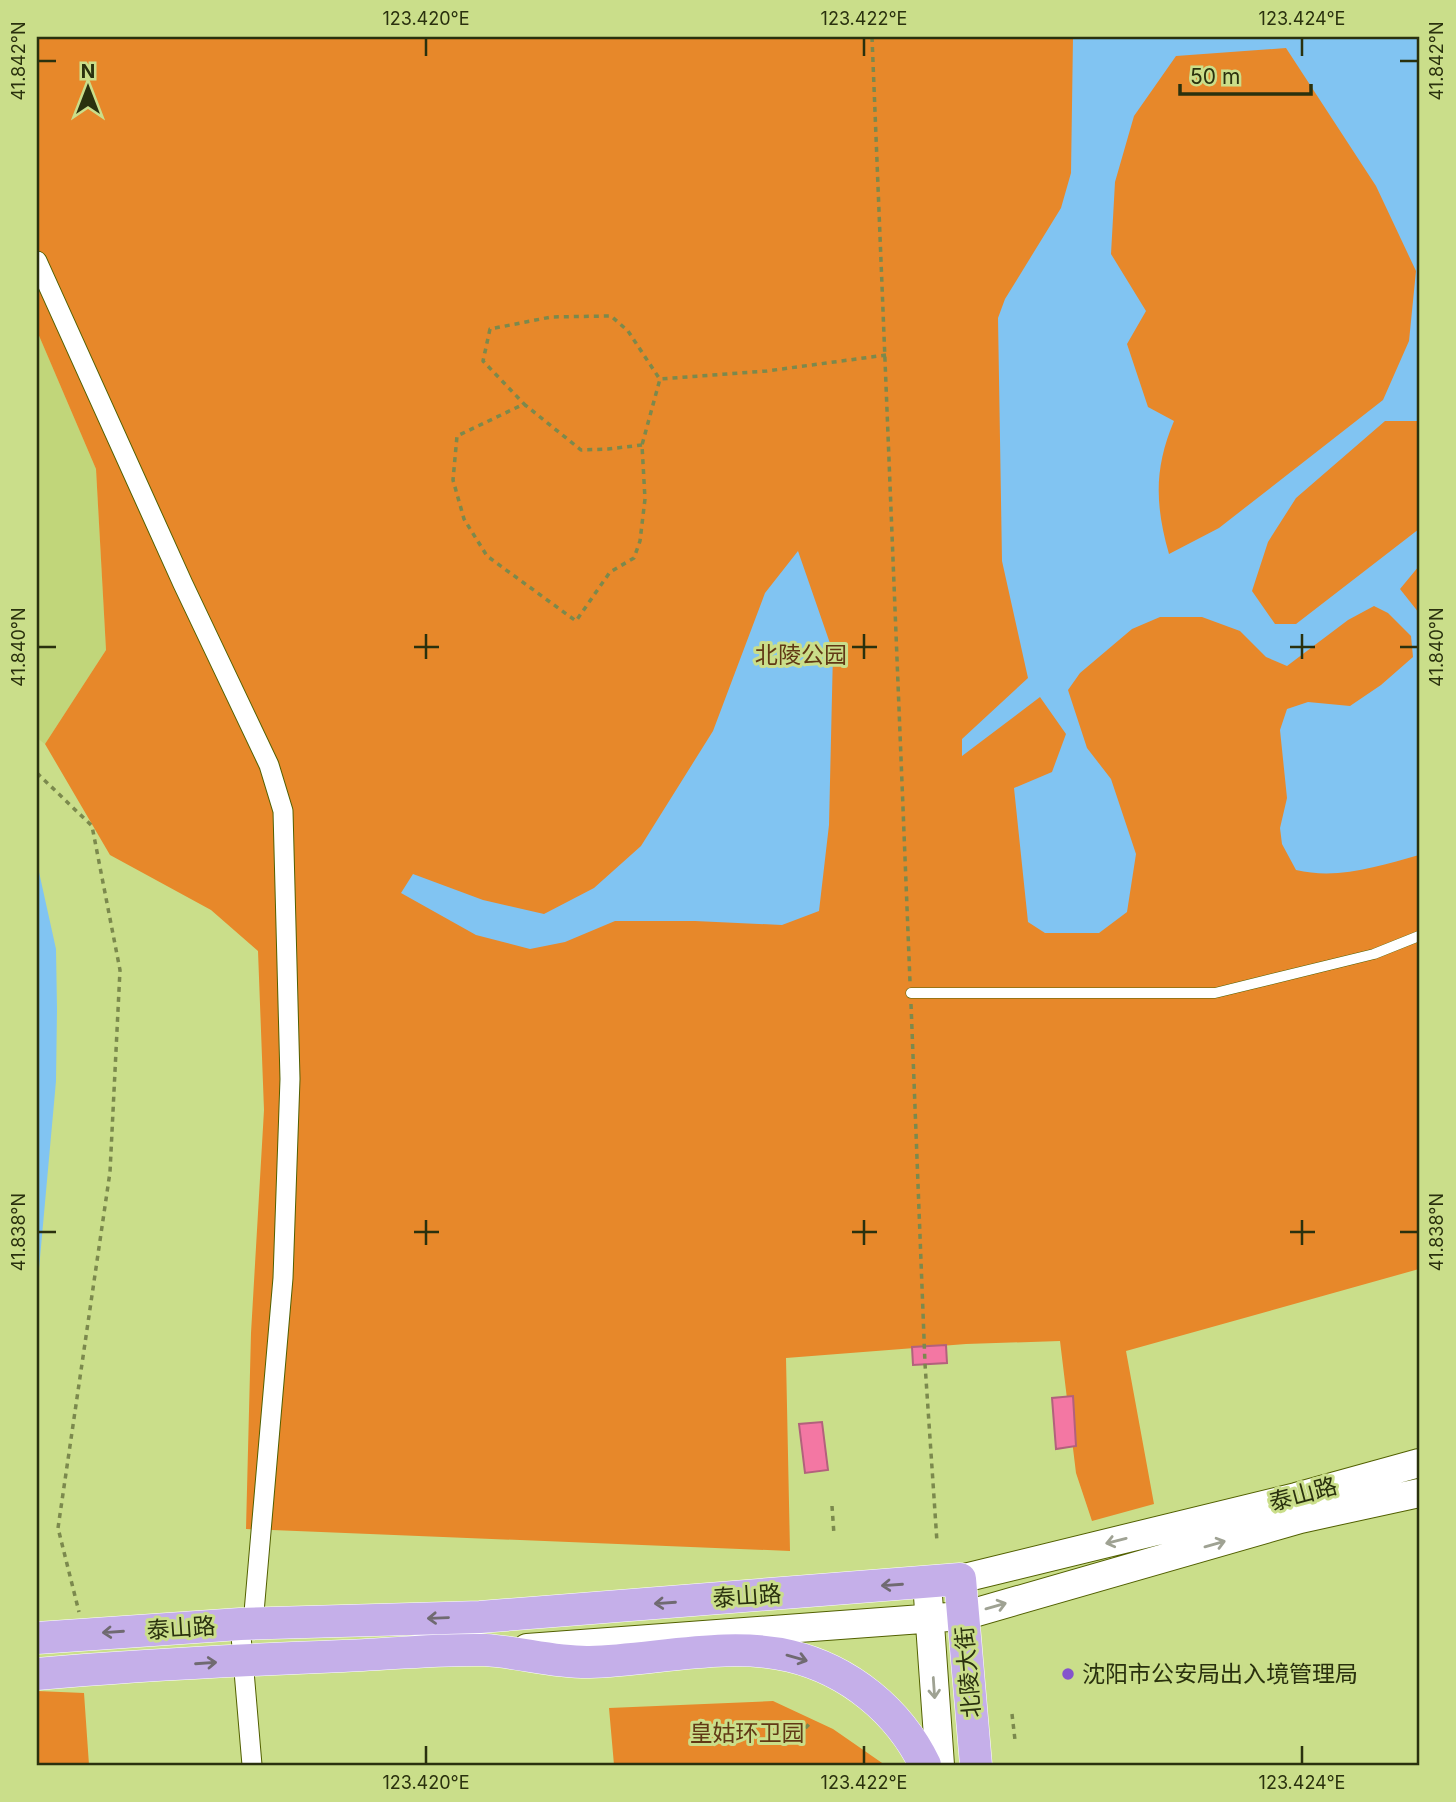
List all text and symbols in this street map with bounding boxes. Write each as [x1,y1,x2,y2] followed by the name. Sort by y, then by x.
[382,8,470,29] text: 123.420°E
[821,8,907,29] text: 123.422°E
[1259,8,1345,29] text: 123.424°E
[8,22,29,100] text: 41.842°N
[1426,22,1447,100] text: 41.842°N
[52,52,122,122] north arrow
[1180,52,1311,96] scale bar
[81,60,95,83] text: N
[1190,64,1240,89] text: 50 m
[8,607,29,687] text: 41.840°N
[1426,607,1447,687] text: 41.840°N
[755,641,847,669] park label: 北陵公园
[8,1193,29,1271] text: 41.838°N
[1426,1193,1447,1271] text: 41.838°N
[1266,1472,1340,1516] street label: 泰山路
[1105,1535,1128,1548] one-way arrow
[1204,1536,1226,1549] one-way arrow
[881,1579,903,1592] one-way arrow
[712,1580,782,1612] street label: 泰山路
[654,1596,677,1609] one-way arrow
[985,1599,1007,1612] one-way arrow
[146,1612,216,1644] street label: 泰山路
[427,1612,450,1625] one-way arrow
[950,1625,986,1719] street label: 北陵大街
[102,1626,125,1639] one-way arrow
[785,1653,807,1666] one-way arrow
[194,1656,217,1669] one-way arrow
[1082,1660,1358,1688] place label: 沈阳市公安局出入境管理局
[1060,1666,1076,1682] marker: 沈阳市公安局出入境管理局
[928,1676,941,1699] one-way arrow
[690,1719,805,1747] park label: 皇姑环卫园
[382,1772,470,1793] text: 123.420°E
[821,1772,907,1793] text: 123.422°E
[1259,1772,1345,1793] text: 123.424°E

